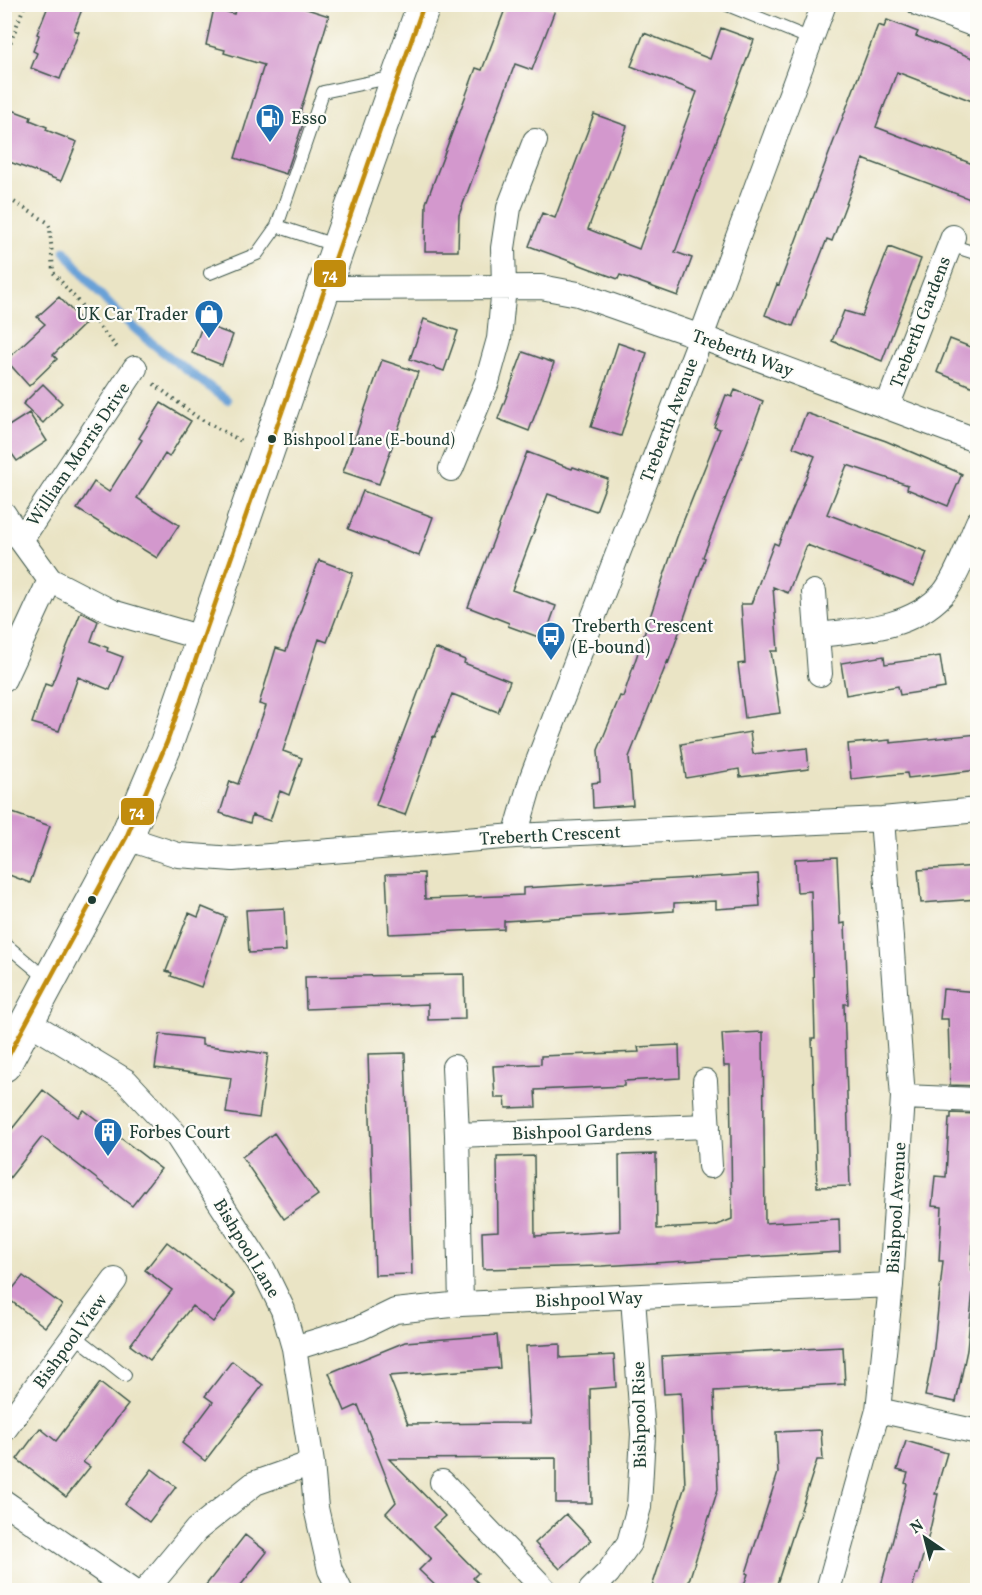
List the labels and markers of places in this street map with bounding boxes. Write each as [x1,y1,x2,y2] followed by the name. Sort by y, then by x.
[254,102,286,144] fuel station icon: Esso
[291,107,327,132] place label: Esso
[193,298,225,340] shop icon: UK Car Trader
[76,303,188,328] place label: UK Car Trader
[283,430,455,452] place label: Bishpool Lane (E-bound)
[266,433,278,445] marker: Bishpool Lane (E-bound)
[572,615,714,661] place label: Treberth Crescent (E-bound)
[535,620,567,662] bus stop icon: Treberth Crescent (E-bound)
[86,894,98,906] unlabelled marker
[92,1116,124,1158] building icon: Forbes Court
[129,1121,230,1146] place label: Forbes Court

